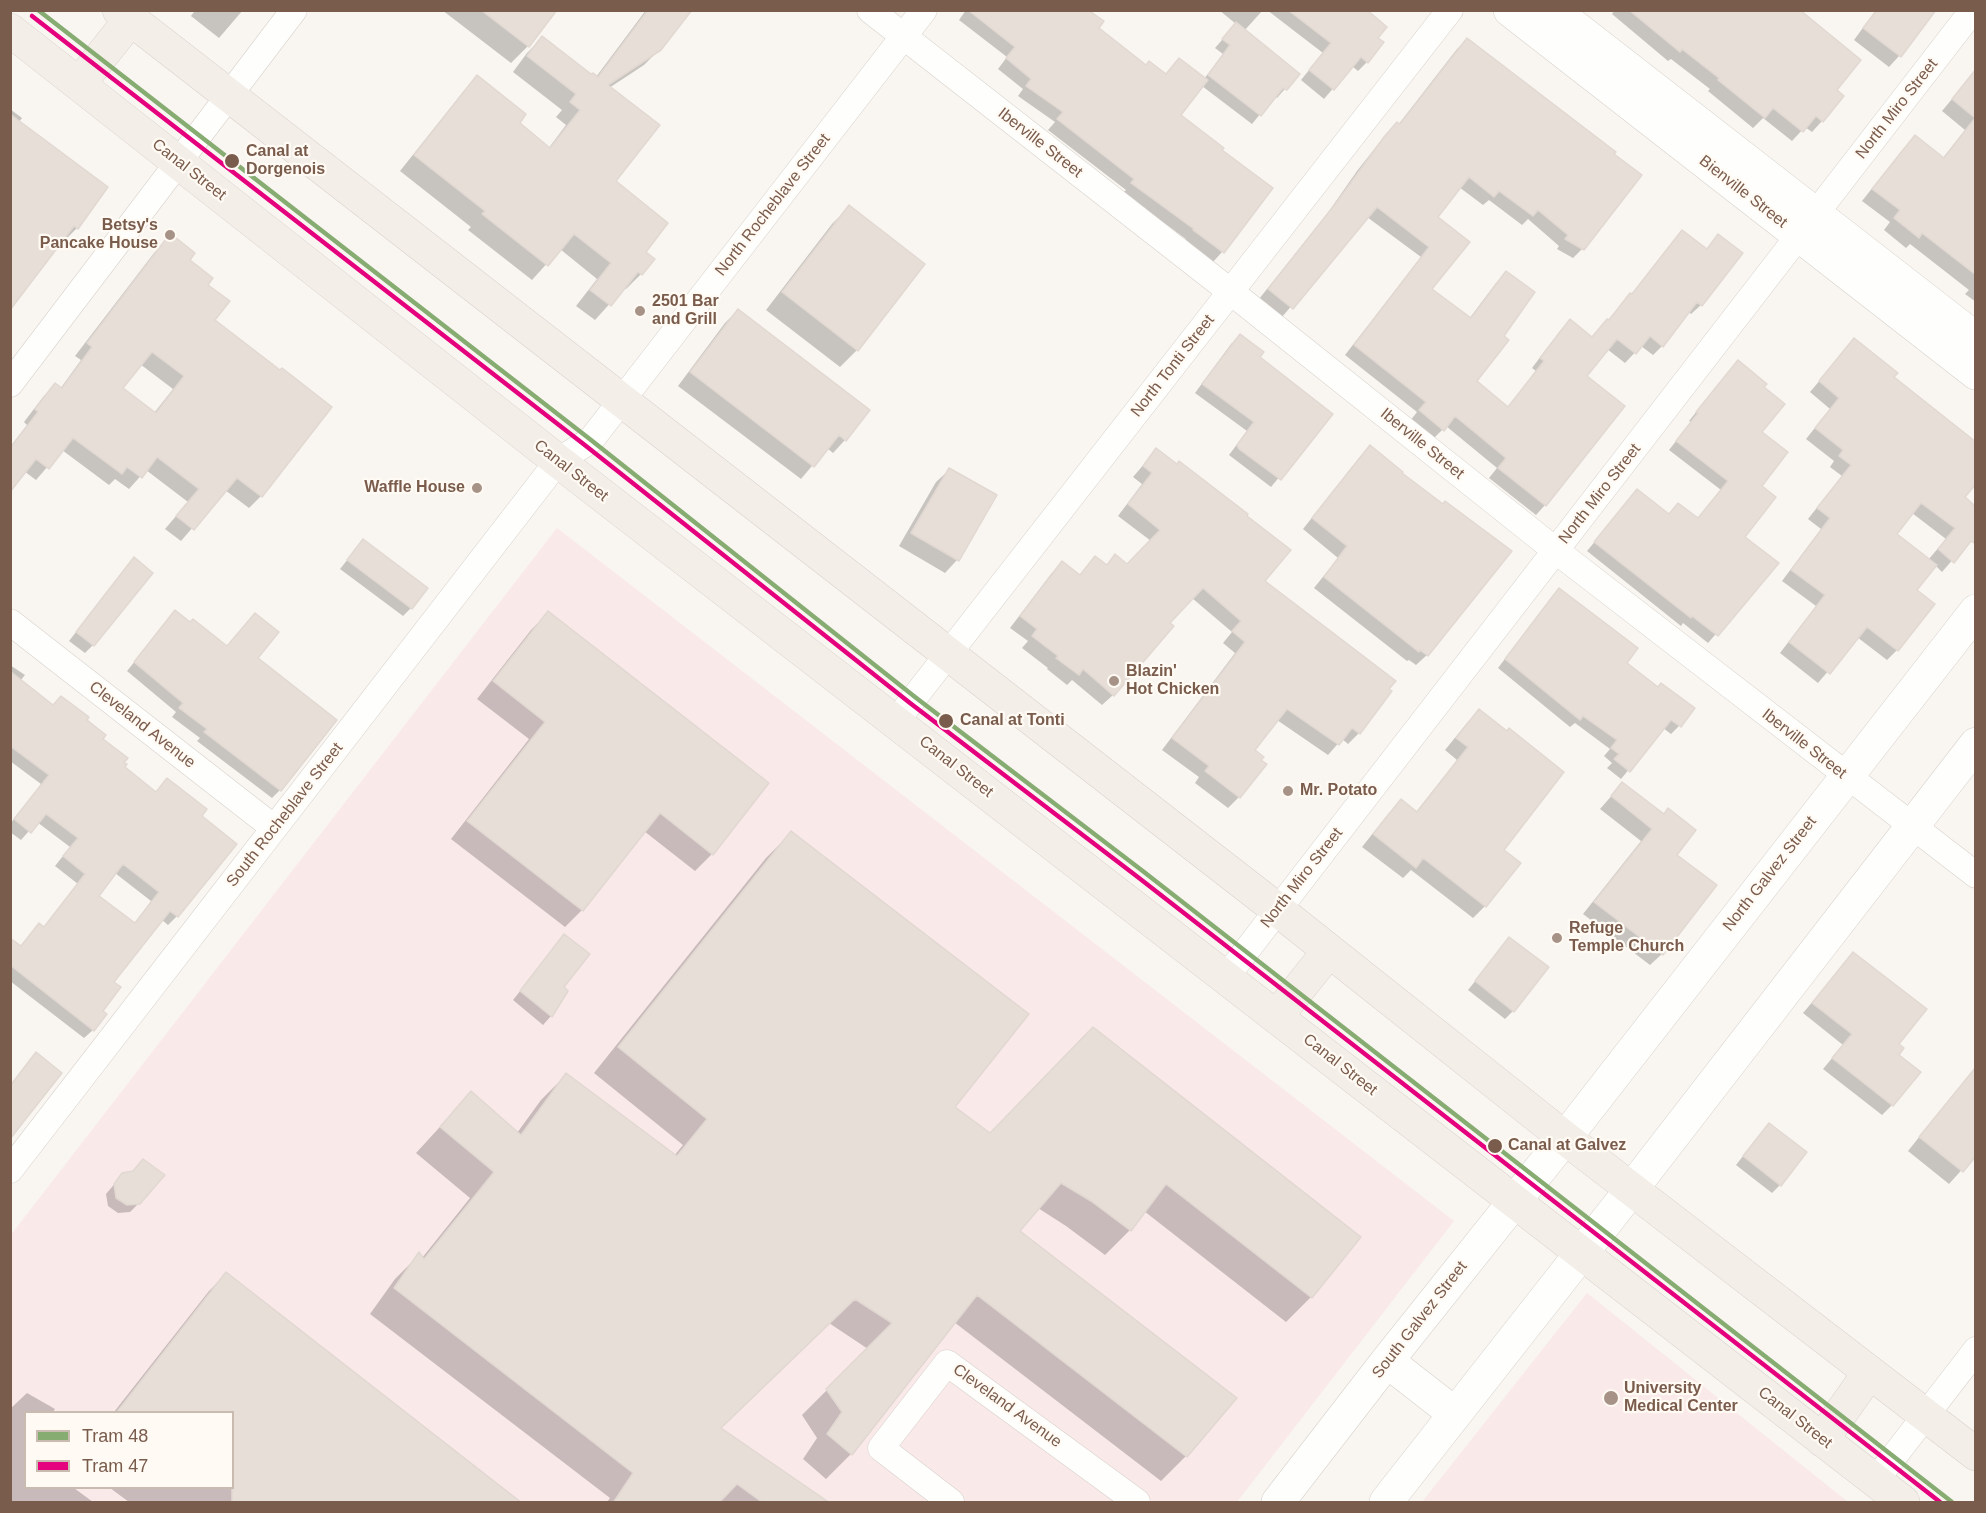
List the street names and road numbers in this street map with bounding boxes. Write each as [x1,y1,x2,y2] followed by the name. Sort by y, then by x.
[1852,55,1942,163] street label: North Miro Street
[994,104,1086,182] street label: Iberville Street
[712,130,834,280] street label: North Rocheblave Street
[148,135,230,205] street label: Canal Street
[1695,152,1791,232] street label: Bienville Street
[1127,311,1219,421] street label: North Tonti Street
[1376,404,1468,484] street label: Iberville Street
[530,436,612,506] street label: Canal Street
[1555,440,1645,548] street label: North Miro Street
[85,678,199,772] street label: Cleveland Avenue
[1758,705,1850,783] street label: Iberville Street
[915,732,997,802] street label: Canal Street
[223,739,347,891] street label: South Rocheblave Street
[1719,813,1821,935] street label: North Galvez Street
[1257,824,1347,932] street label: North Miro Street
[1299,1030,1381,1100] street label: Canal Street
[1368,1258,1472,1382] street label: South Galvez Street
[949,1360,1065,1452] street label: Cleveland Avenue
[1754,1383,1836,1453] street label: Canal Street

